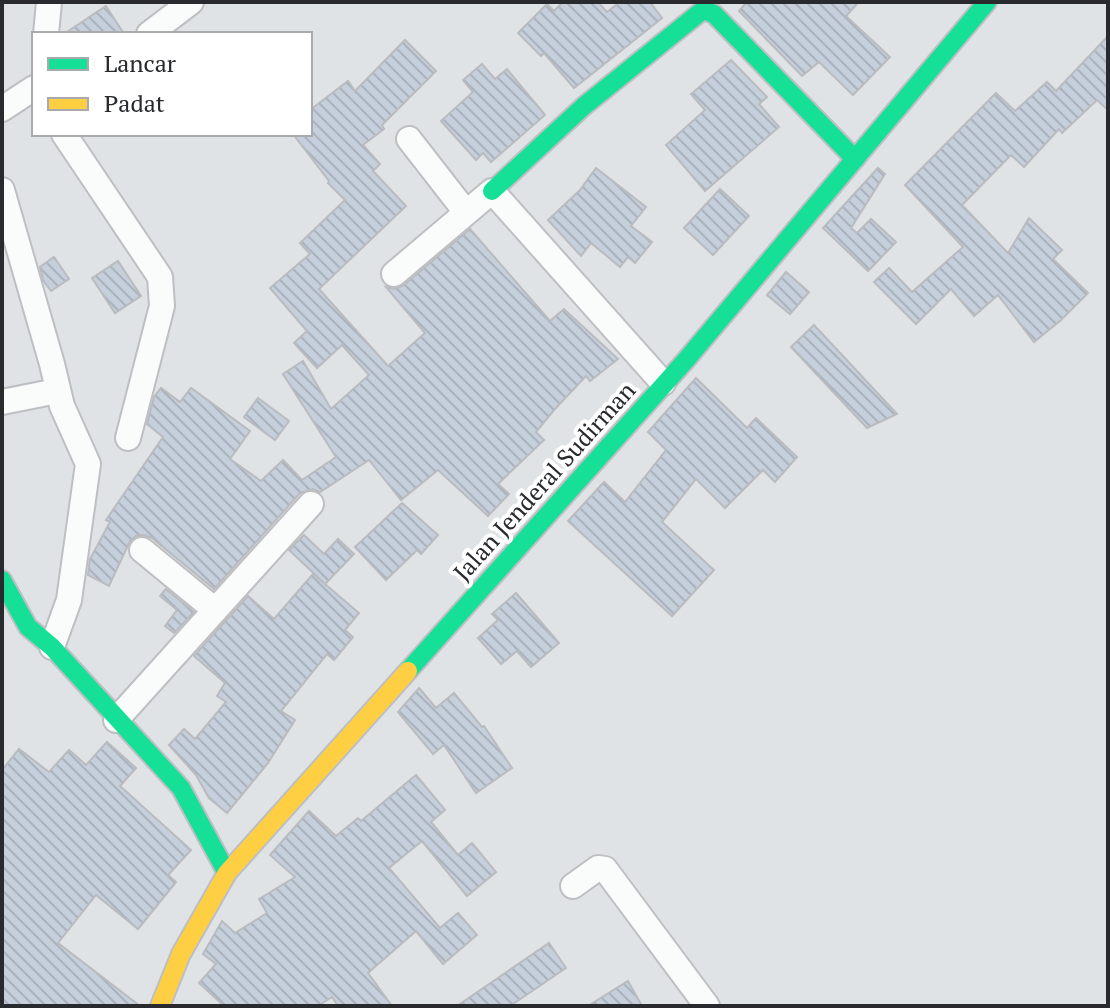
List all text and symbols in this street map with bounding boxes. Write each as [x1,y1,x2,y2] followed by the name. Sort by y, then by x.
[32,32,312,136] legend
[104,47,177,79] text: Lancar
[104,87,165,119] text: Padat
[446,375,642,587] street label: Jalan Jenderal Sudirman

